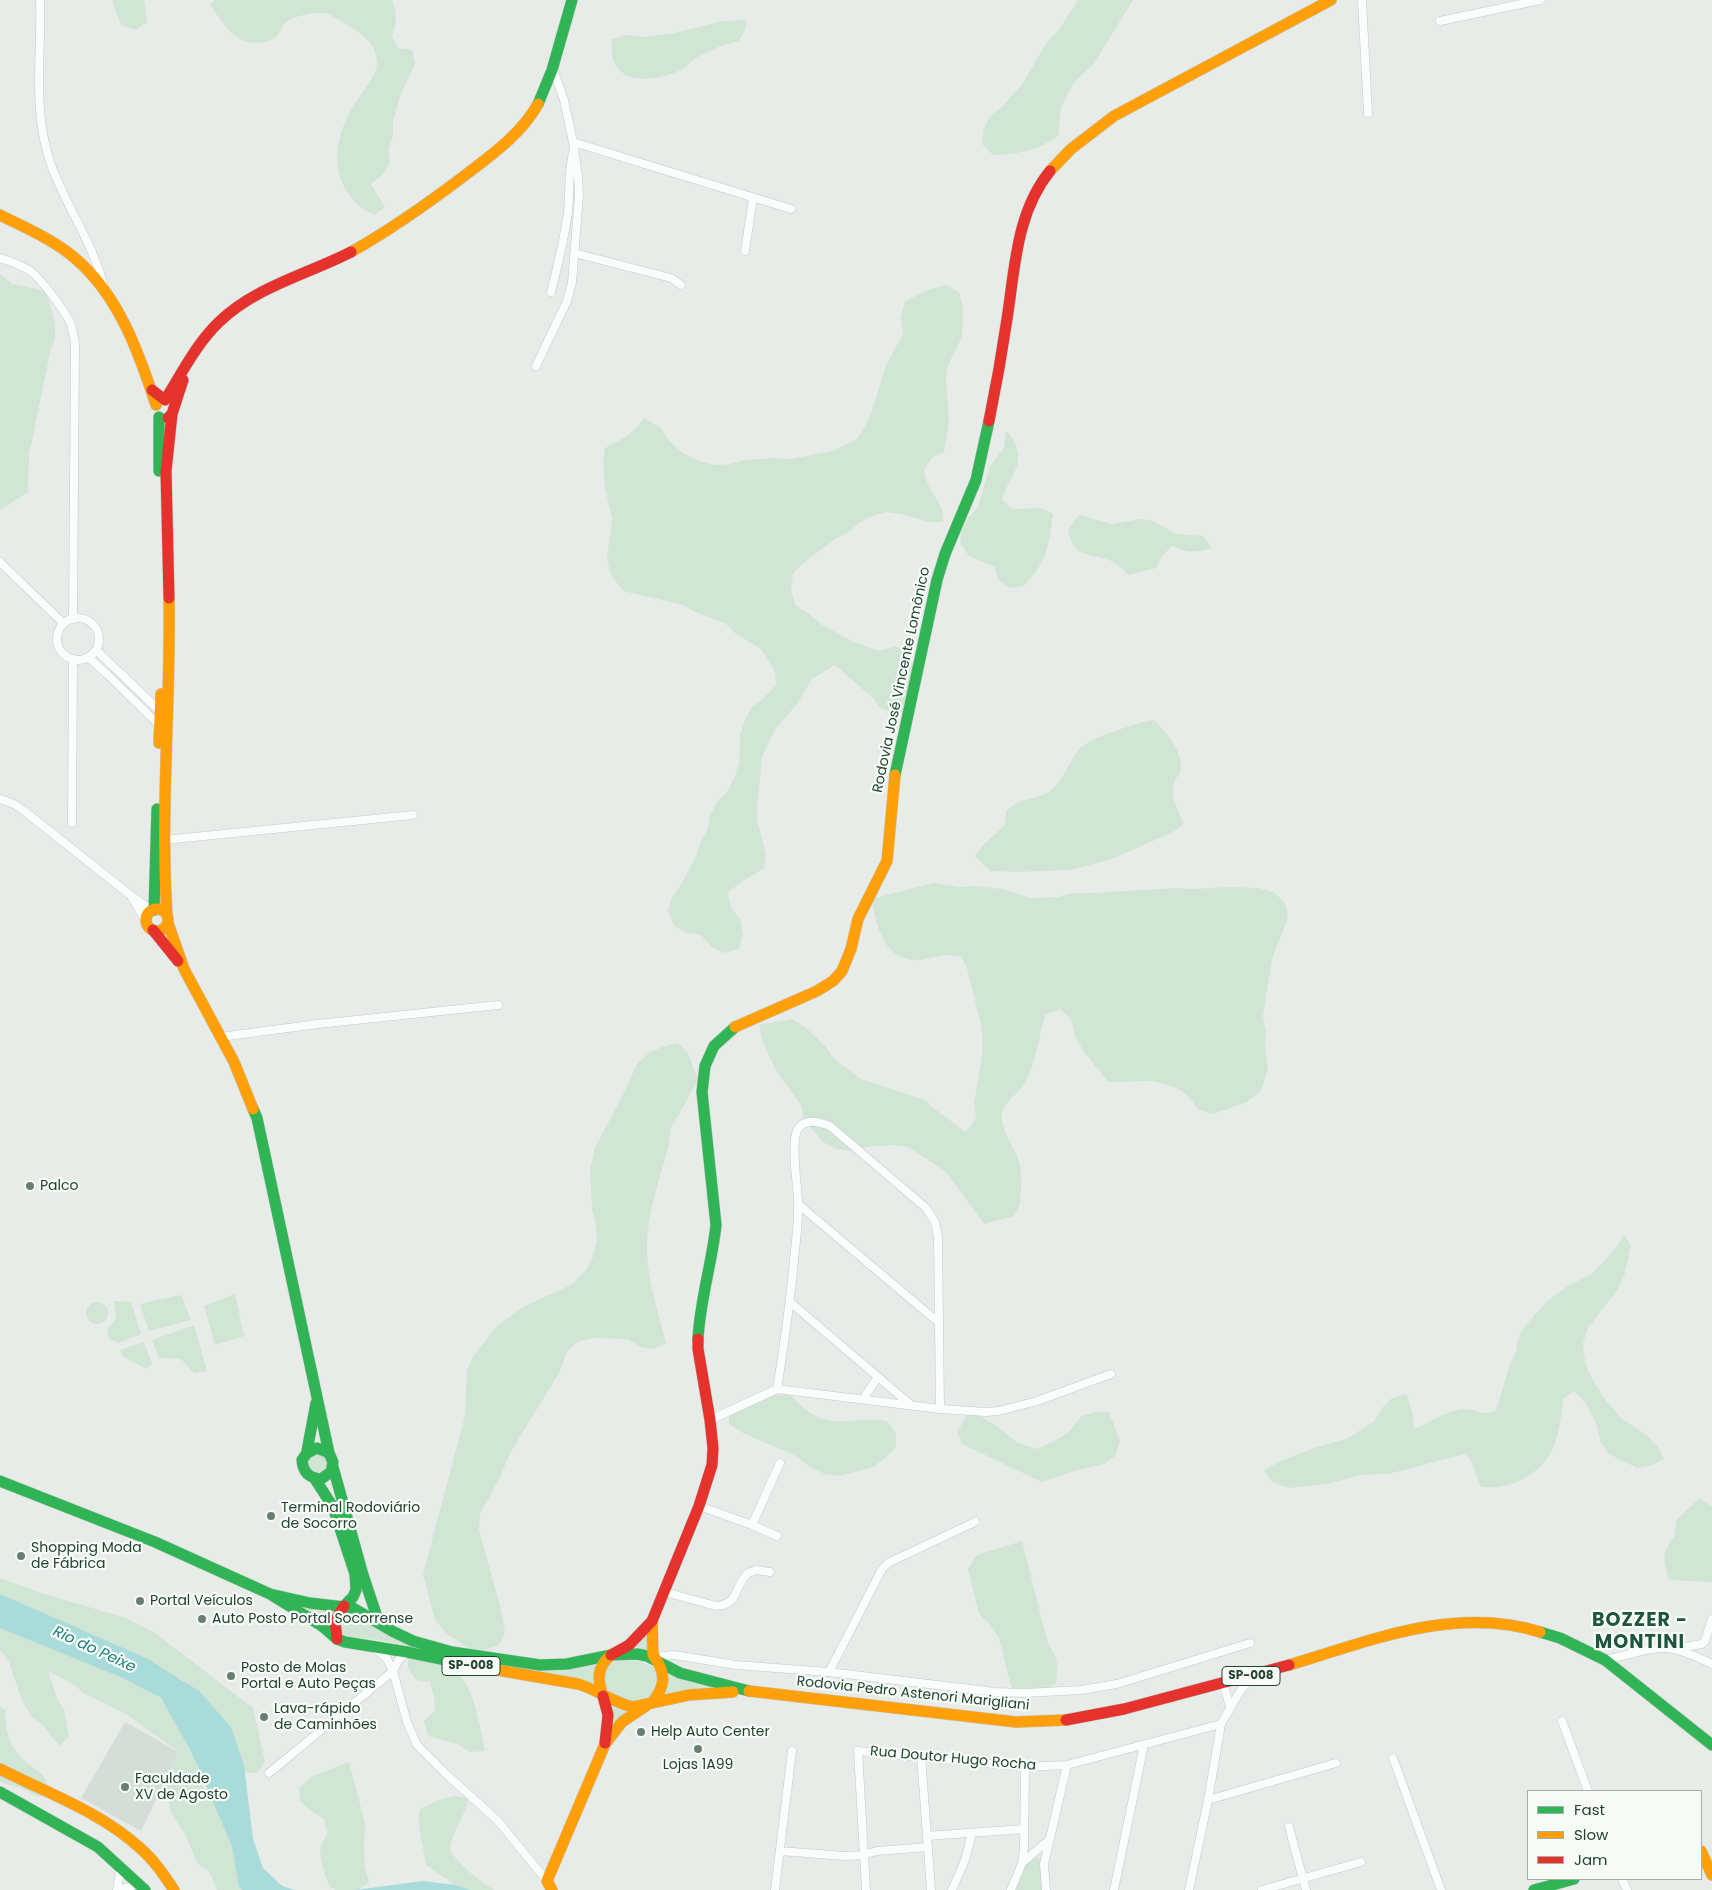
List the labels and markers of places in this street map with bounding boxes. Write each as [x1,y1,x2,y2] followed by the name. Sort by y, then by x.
[40,1178,78,1194] place label: Palco
[24,1180,36,1192] marker: Palco
[281,1500,420,1532] place label: Terminal Rodoviário de Socorro
[265,1510,277,1522] marker: Terminal Rodoviário de Socorro
[31,1540,142,1572] place label: Shopping Moda de Fábrica
[15,1550,27,1562] marker: Shopping Moda de Fábrica
[150,1593,253,1609] place label: Portal Veículos
[134,1595,146,1607] marker: Portal Veículos
[212,1611,413,1627] place label: Auto Posto Portal Socorrense
[196,1613,208,1625] marker: Auto Posto Portal Socorrense
[241,1660,376,1692] place label: Posto de Molas Portal e Auto Peças
[225,1670,237,1682] marker: Posto de Molas Portal e Auto Peças
[274,1701,377,1734] place label: Lava-rápido de Caminhões
[258,1711,270,1723] marker: Lava-rápido de Caminhões
[651,1724,770,1740] place label: Help Auto Center
[635,1726,647,1738] marker: Help Auto Center
[692,1743,704,1755] marker: Lojas 1A99
[663,1757,733,1773] place label: Lojas 1A99
[135,1771,228,1804] place label: Faculdade XV de Agosto
[119,1781,131,1793] marker: Faculdade XV de Agosto

